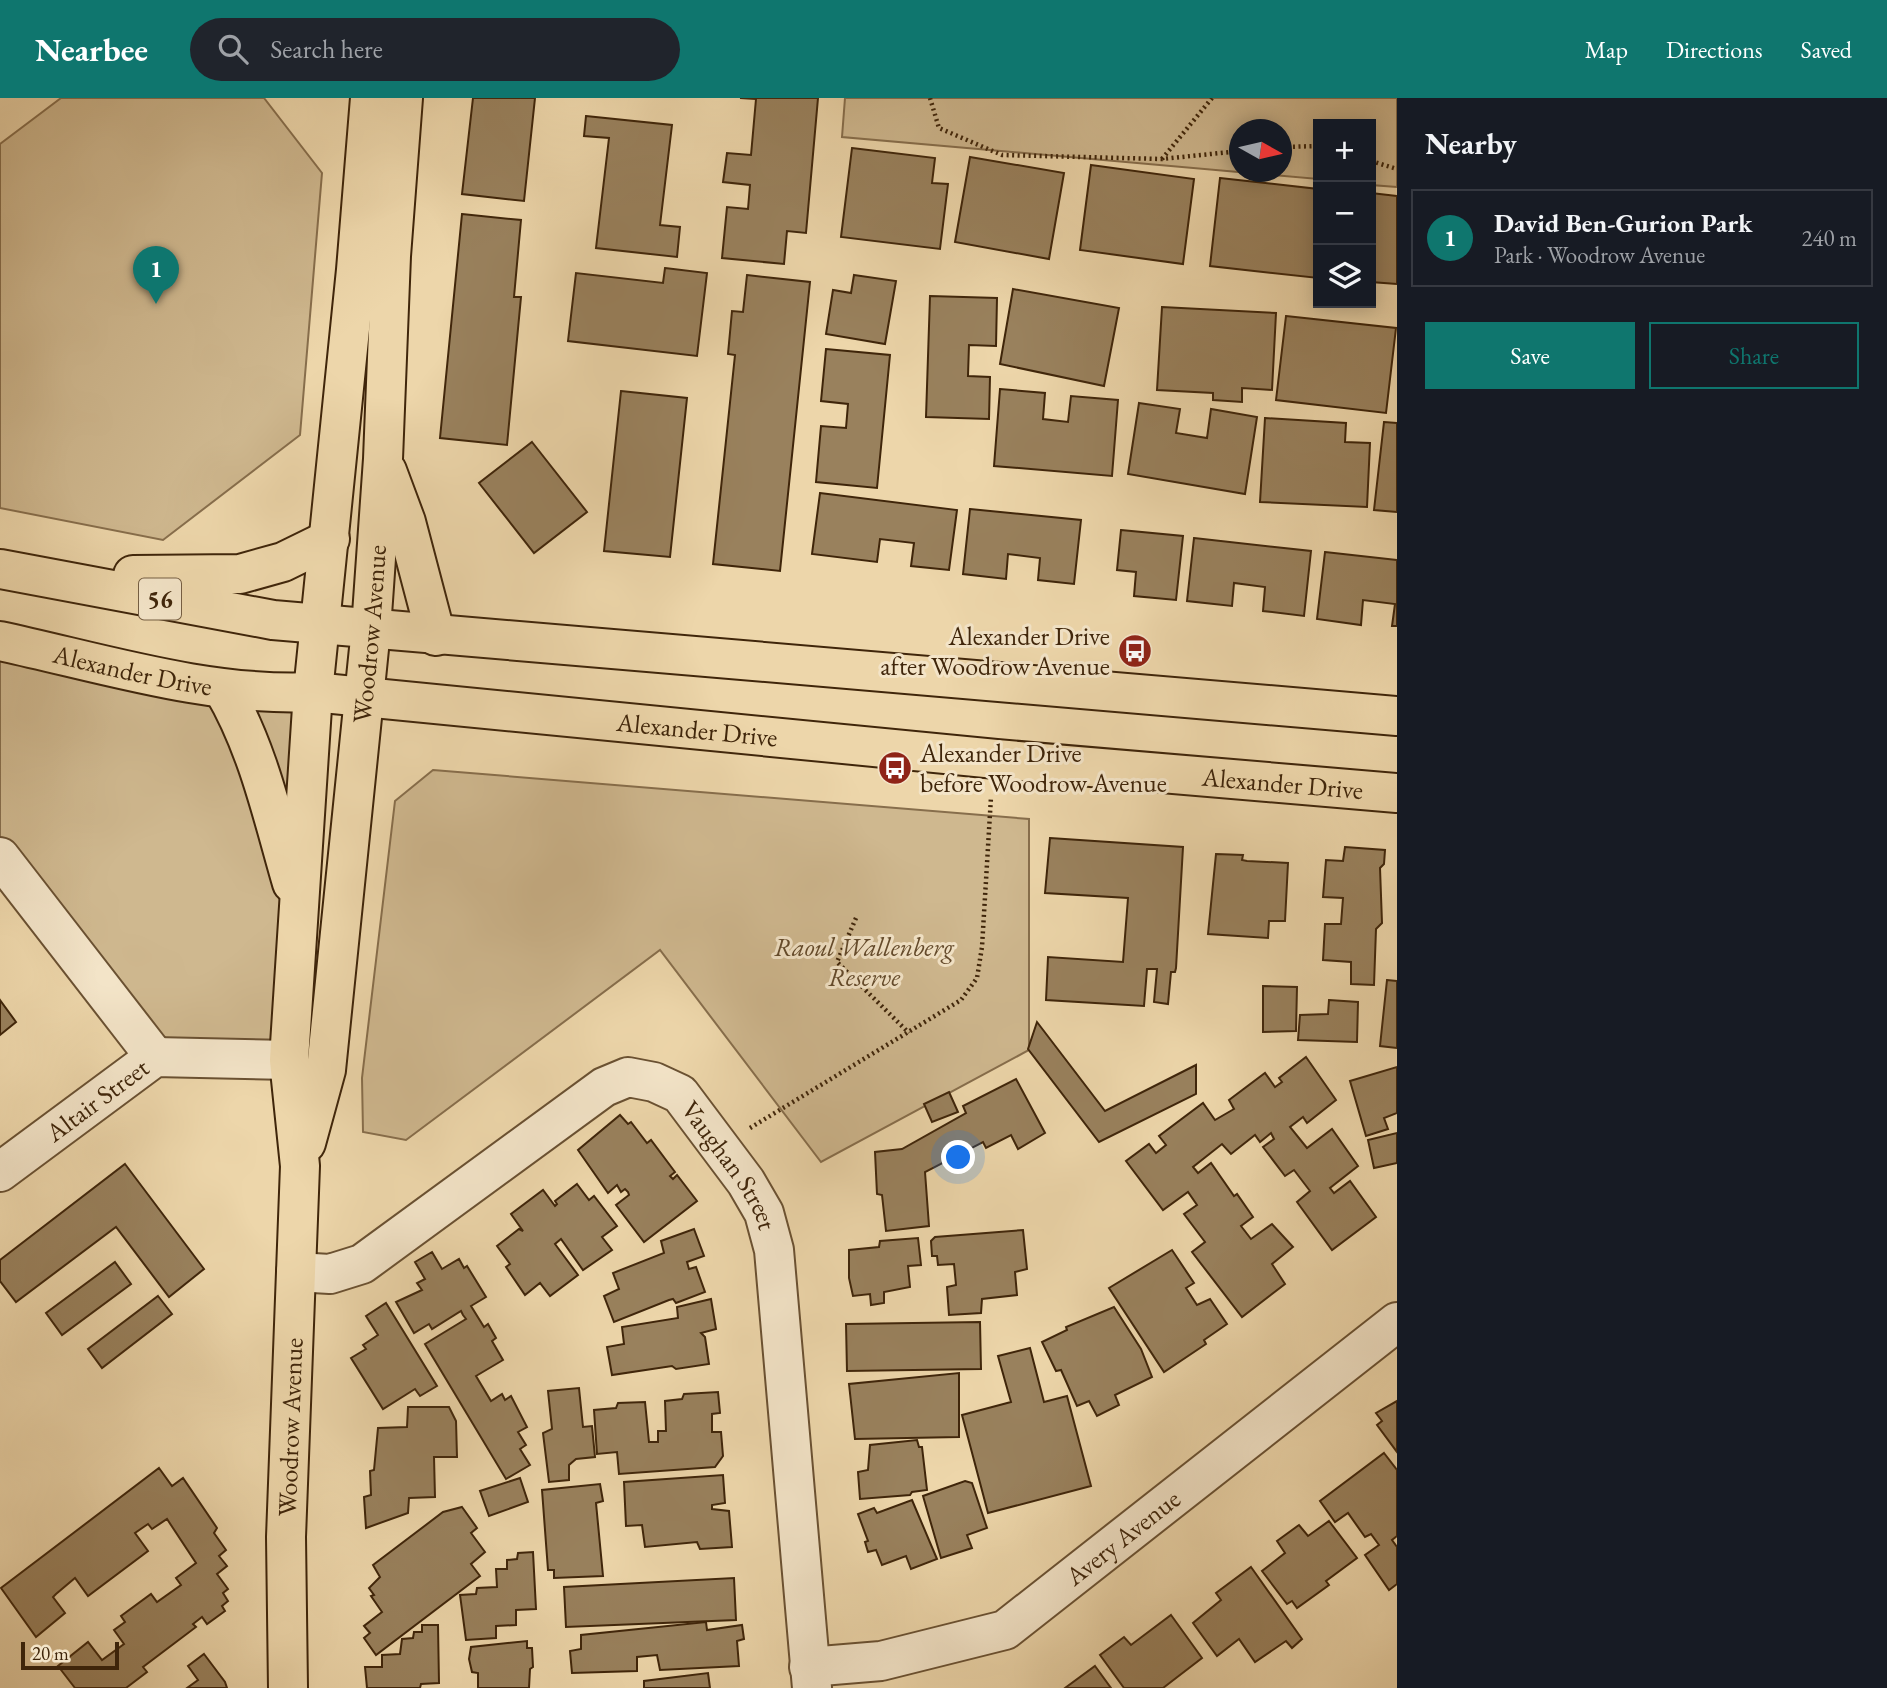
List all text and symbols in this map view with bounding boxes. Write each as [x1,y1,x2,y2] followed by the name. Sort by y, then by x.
[190,18,680,81] search box
[35,28,148,71] text: Nearbee
[214,30,252,68] icon: search
[270,32,383,66] text: Search here
[1585,34,1628,65] text: Map
[1666,34,1763,65] text: Directions
[1801,34,1852,65] text: Saved
[1229,119,1292,182] north arrow
[1313,119,1376,308] map controls
[1313,119,1376,182] button: +
[1425,124,1517,163] text: Nearby
[1313,182,1376,245] button: −
[1494,206,1752,240] text: David Ben-Gurion Park
[1444,223,1456,253] text: 1
[1801,223,1857,253] text: 240 m
[1494,240,1705,270] text: Park · Woodrow Avenue
[1313,245,1376,308] button: layers
[133,246,179,304] pin: 1
[1425,322,1635,389] button: Save
[1649,322,1859,389] button: Share
[344,544,394,725] street label: Woodrow Avenue
[139,578,181,620] road number: 56
[880,619,1110,683] place label: Alexander Drive after Woodrow Avenue
[1116,632,1154,670] bus stop icon: Alexander Drive after Woodrow Avenue
[49,637,214,703] street label: Alexander Drive
[614,705,779,754] street label: Alexander Drive
[919,736,1167,800] place label: Alexander Drive before Woodrow Avenue
[876,749,914,787] bus stop icon: Alexander Drive before Woodrow Avenue
[1200,759,1365,807] street label: Alexander Drive
[774,930,955,994] park label: Raoul Wallenberg Reserve
[38,1050,156,1150] street label: Altair Street
[674,1094,785,1234] street label: Vaughan Street
[941,1140,975,1174] your location
[270,1337,311,1517] street label: Woodrow Avenue
[1058,1482,1187,1594] street label: Avery Avenue
[21,1639,119,1671] scale bar
[32,1641,69,1666] text: 20 m

